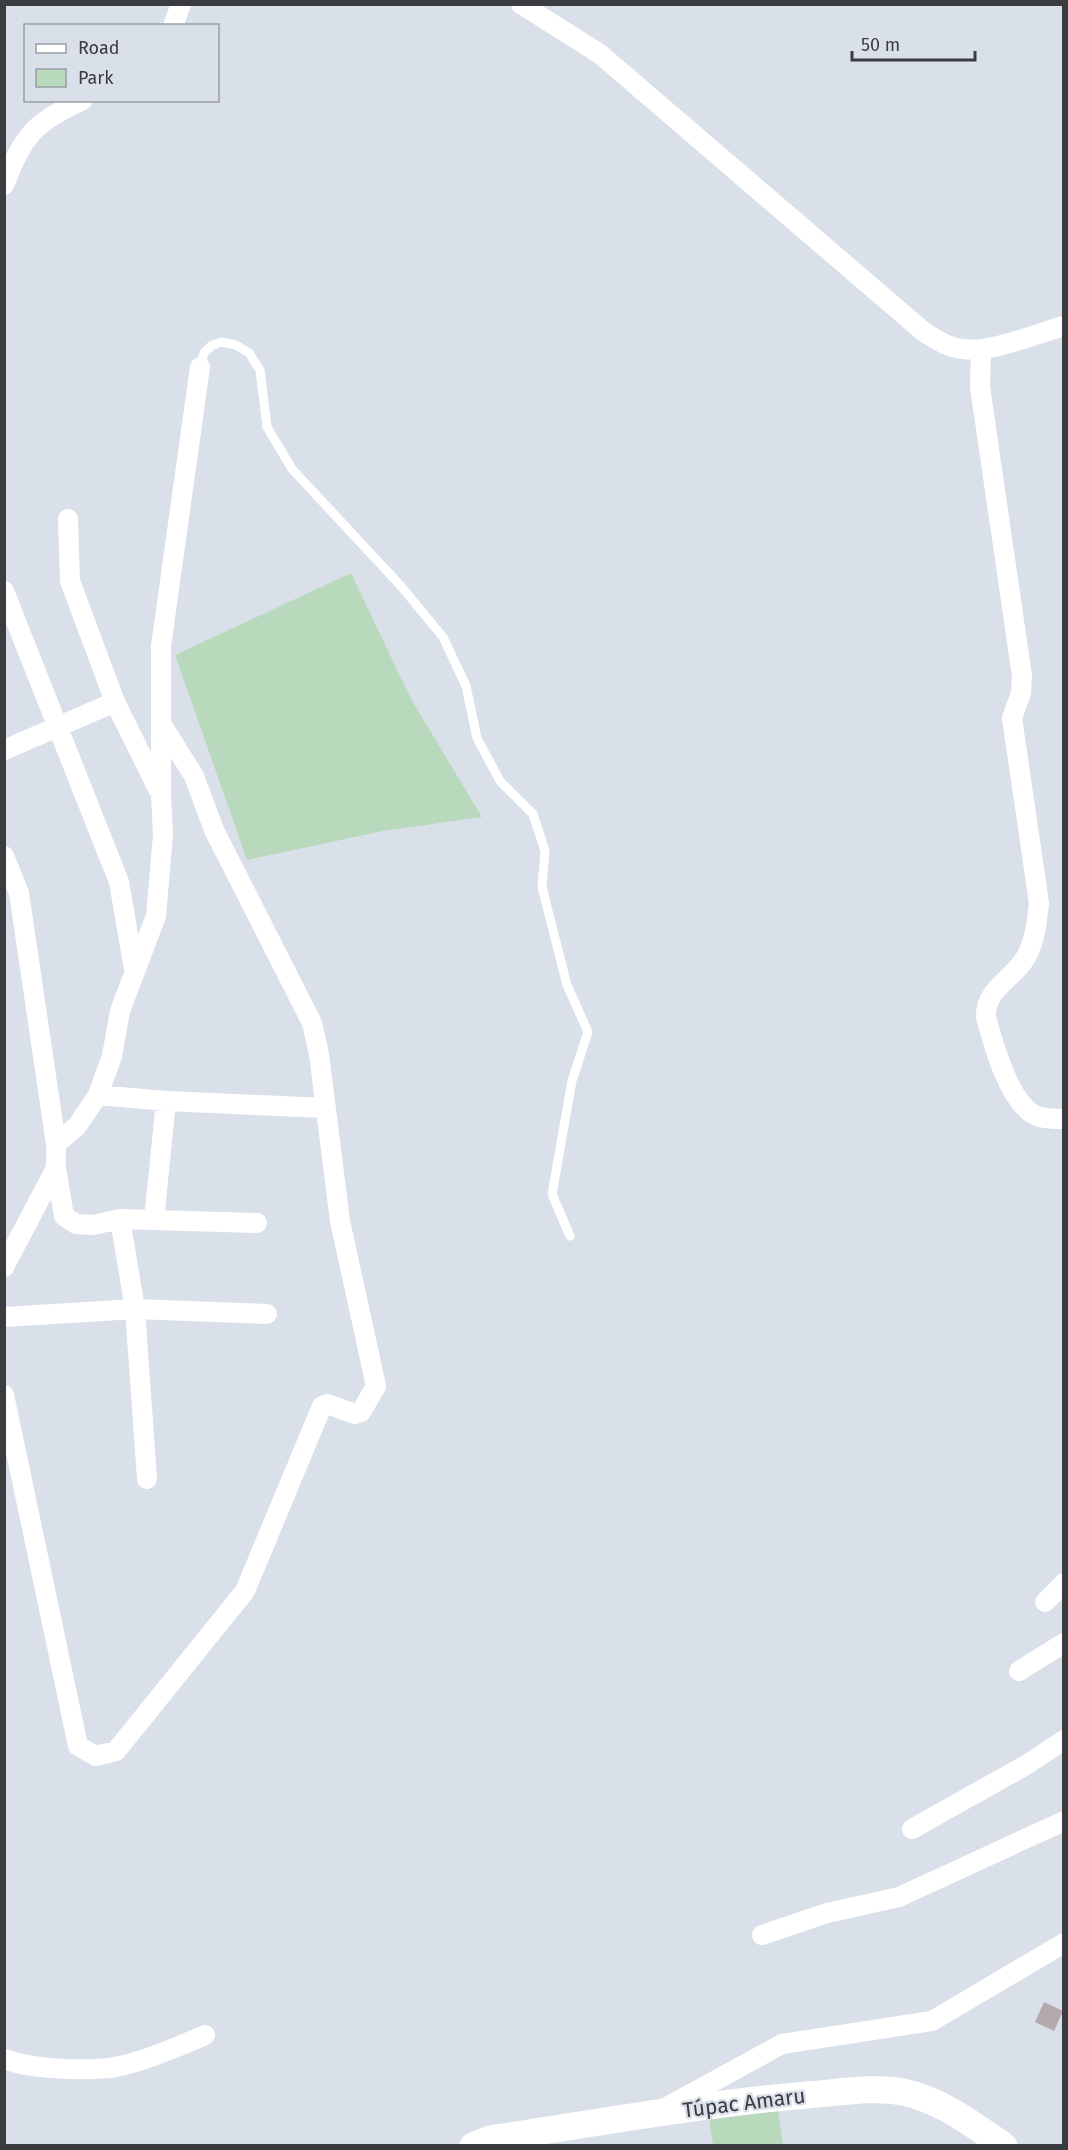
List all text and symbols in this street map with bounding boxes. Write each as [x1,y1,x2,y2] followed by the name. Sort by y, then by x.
[24,24,219,102] legend
[852,24,975,62] scale bar
[861,34,900,56] text: 50 m
[78,37,120,59] text: Road
[78,67,114,89] text: Park
[681,2083,807,2123] street label: Túpac Amaru

